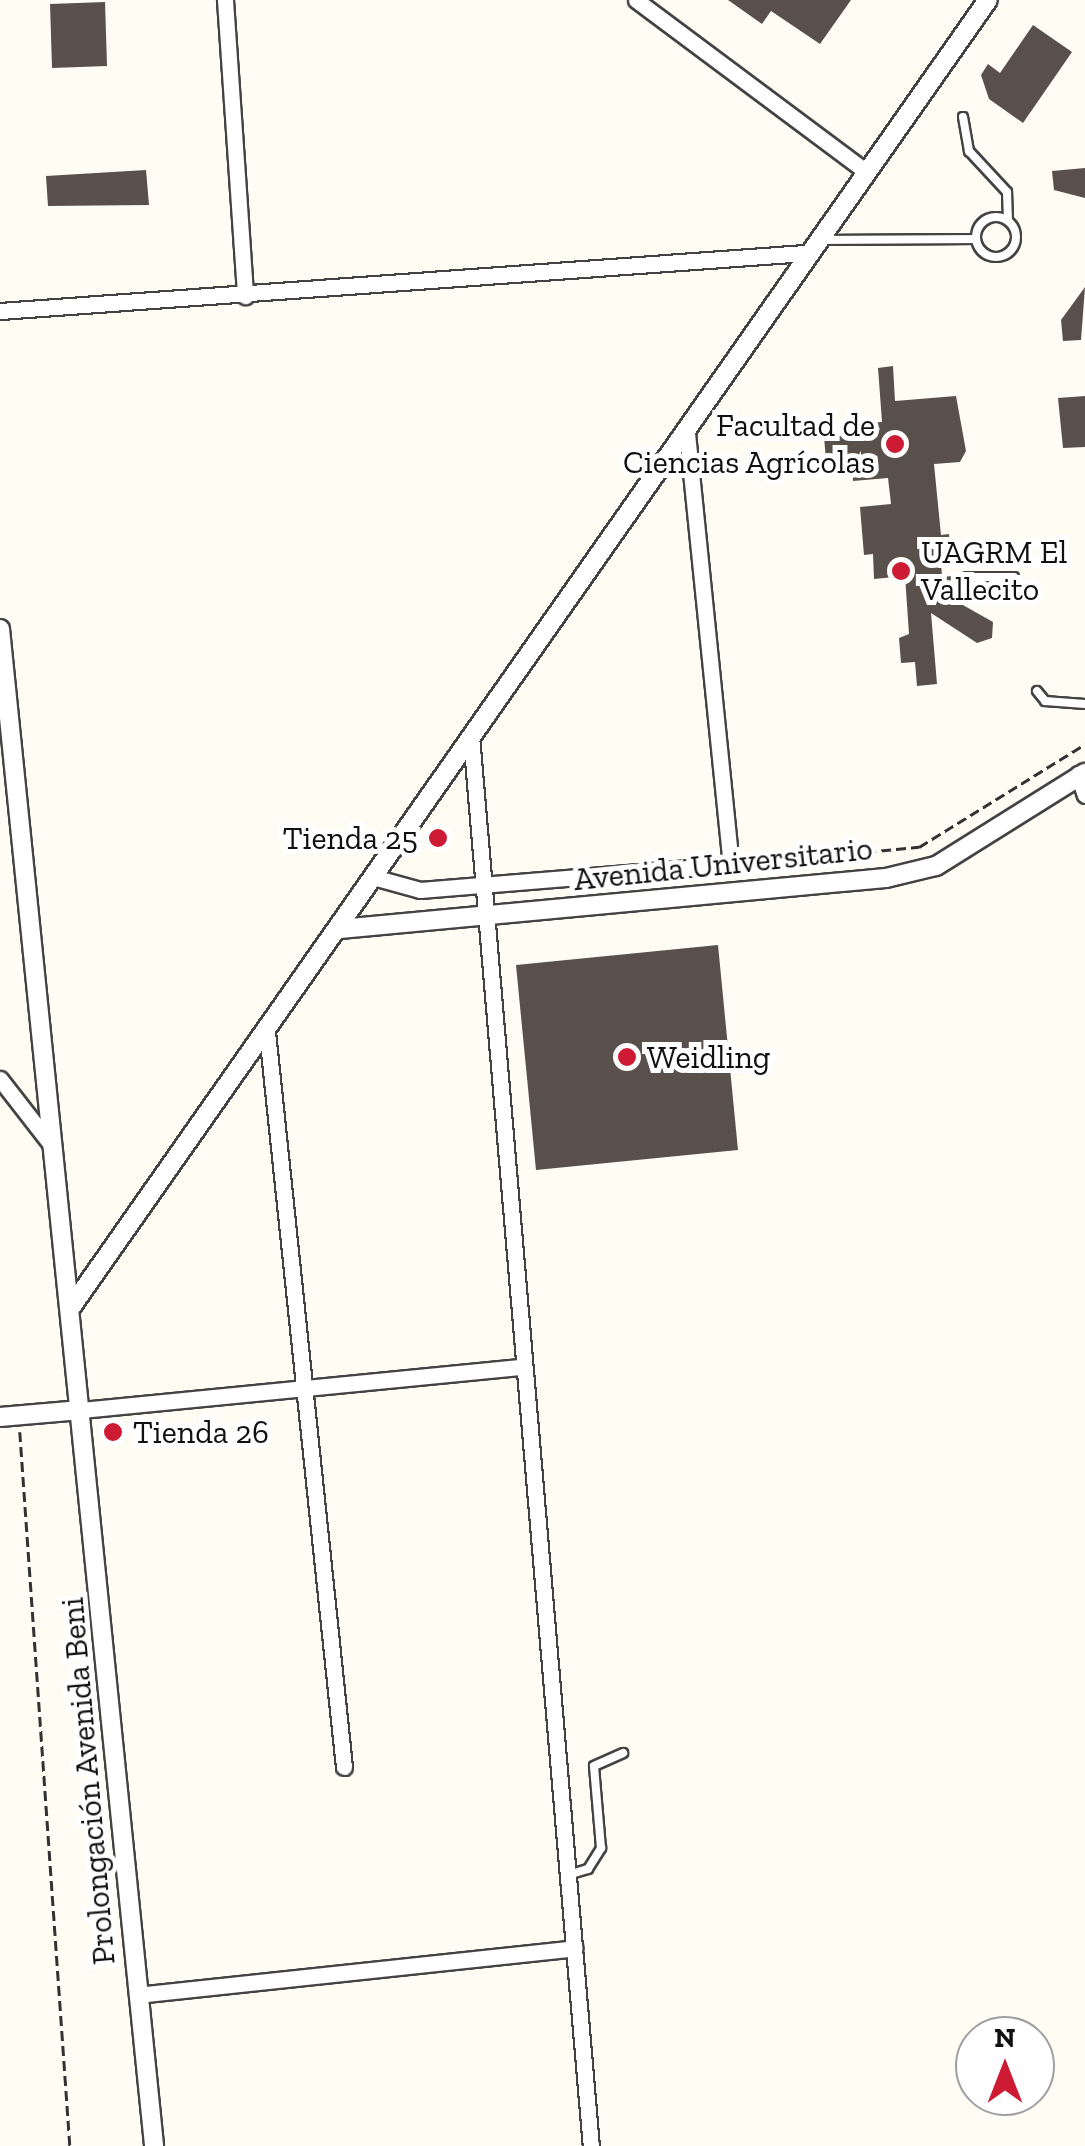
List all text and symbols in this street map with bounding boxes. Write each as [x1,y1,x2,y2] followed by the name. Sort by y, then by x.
[622,407,875,482] place label: Facultad de Ciencias Agrícolas
[884,433,906,455] marker: Facultad de Ciencias Agrícolas
[921,534,1067,609] place label: UAGRM El Vallecito
[890,560,912,582] marker: UAGRM El Vallecito
[283,819,418,857] place label: Tienda 25
[427,827,449,849] marker: Tienda 25
[572,829,874,899] street label: Avenida Universitario
[647,1038,770,1076] place label: Weidling
[616,1046,638,1068] marker: Weidling
[133,1413,269,1451] place label: Tienda 26
[102,1421,124,1443] marker: Tienda 26
[53,1595,123,1967] street label: Prolongación Avenida Beni
[955,2016,1055,2116] north arrow
[994,2021,1016,2054] text: N

